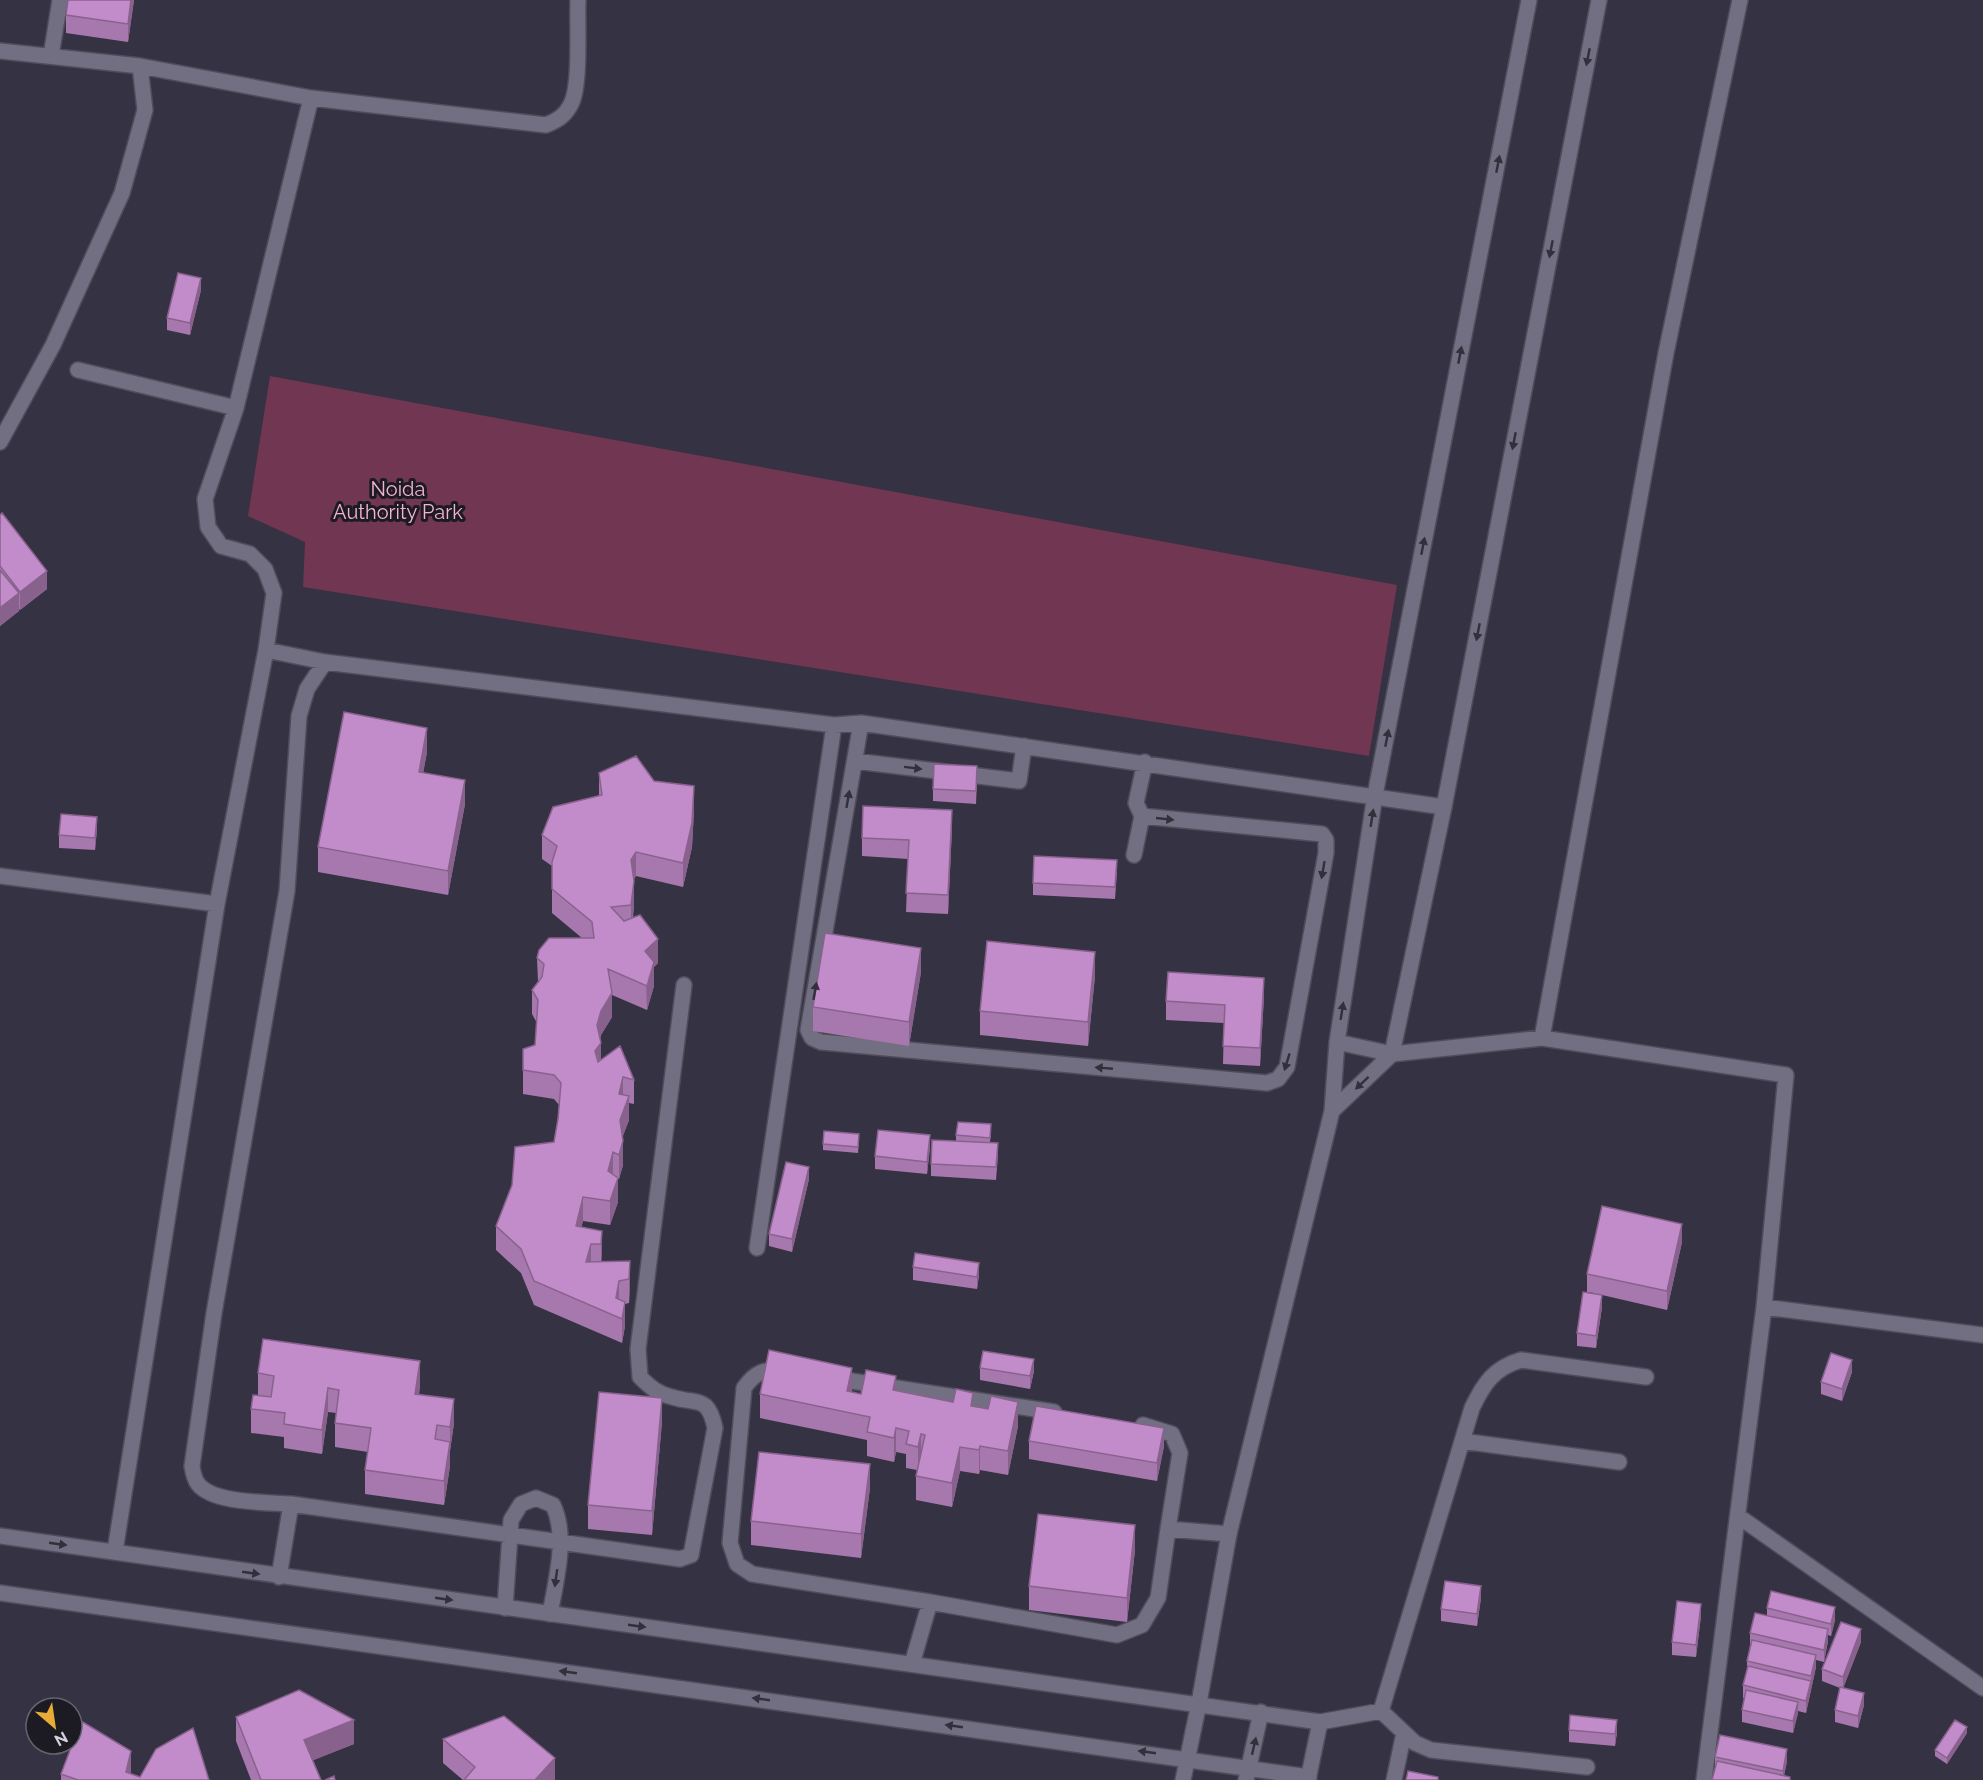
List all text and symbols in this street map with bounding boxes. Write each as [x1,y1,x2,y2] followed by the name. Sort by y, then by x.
[1583,48,1592,67] one-way arrow
[1494,154,1503,173] one-way arrow
[1546,240,1555,259] one-way arrow
[1456,345,1465,364] one-way arrow
[1509,431,1518,450] one-way arrow
[333,477,463,524] park label: Noida Authority Park
[1419,537,1428,556] one-way arrow
[1473,623,1482,642] one-way arrow
[1383,728,1392,747] one-way arrow
[904,763,923,773] one-way arrow
[844,789,853,808] one-way arrow
[1367,808,1376,827] one-way arrow
[1156,814,1175,824] one-way arrow
[1318,861,1327,880] one-way arrow
[810,981,819,1000] one-way arrow
[1338,1001,1347,1020] one-way arrow
[1282,1053,1291,1071] one-way arrow
[1095,1063,1114,1073] one-way arrow
[1356,1075,1370,1089] one-way arrow
[49,1539,68,1548] one-way arrow
[241,1568,260,1577] one-way arrow
[551,1568,560,1587] one-way arrow
[435,1595,454,1604] one-way arrow
[628,1621,647,1630] one-way arrow
[558,1667,577,1676] one-way arrow
[752,1694,771,1703] one-way arrow
[24,1696,84,1756] north arrow
[945,1721,964,1730] one-way arrow
[51,1727,71,1750] text: N
[1249,1737,1259,1755] one-way arrow
[1138,1748,1157,1757] one-way arrow

